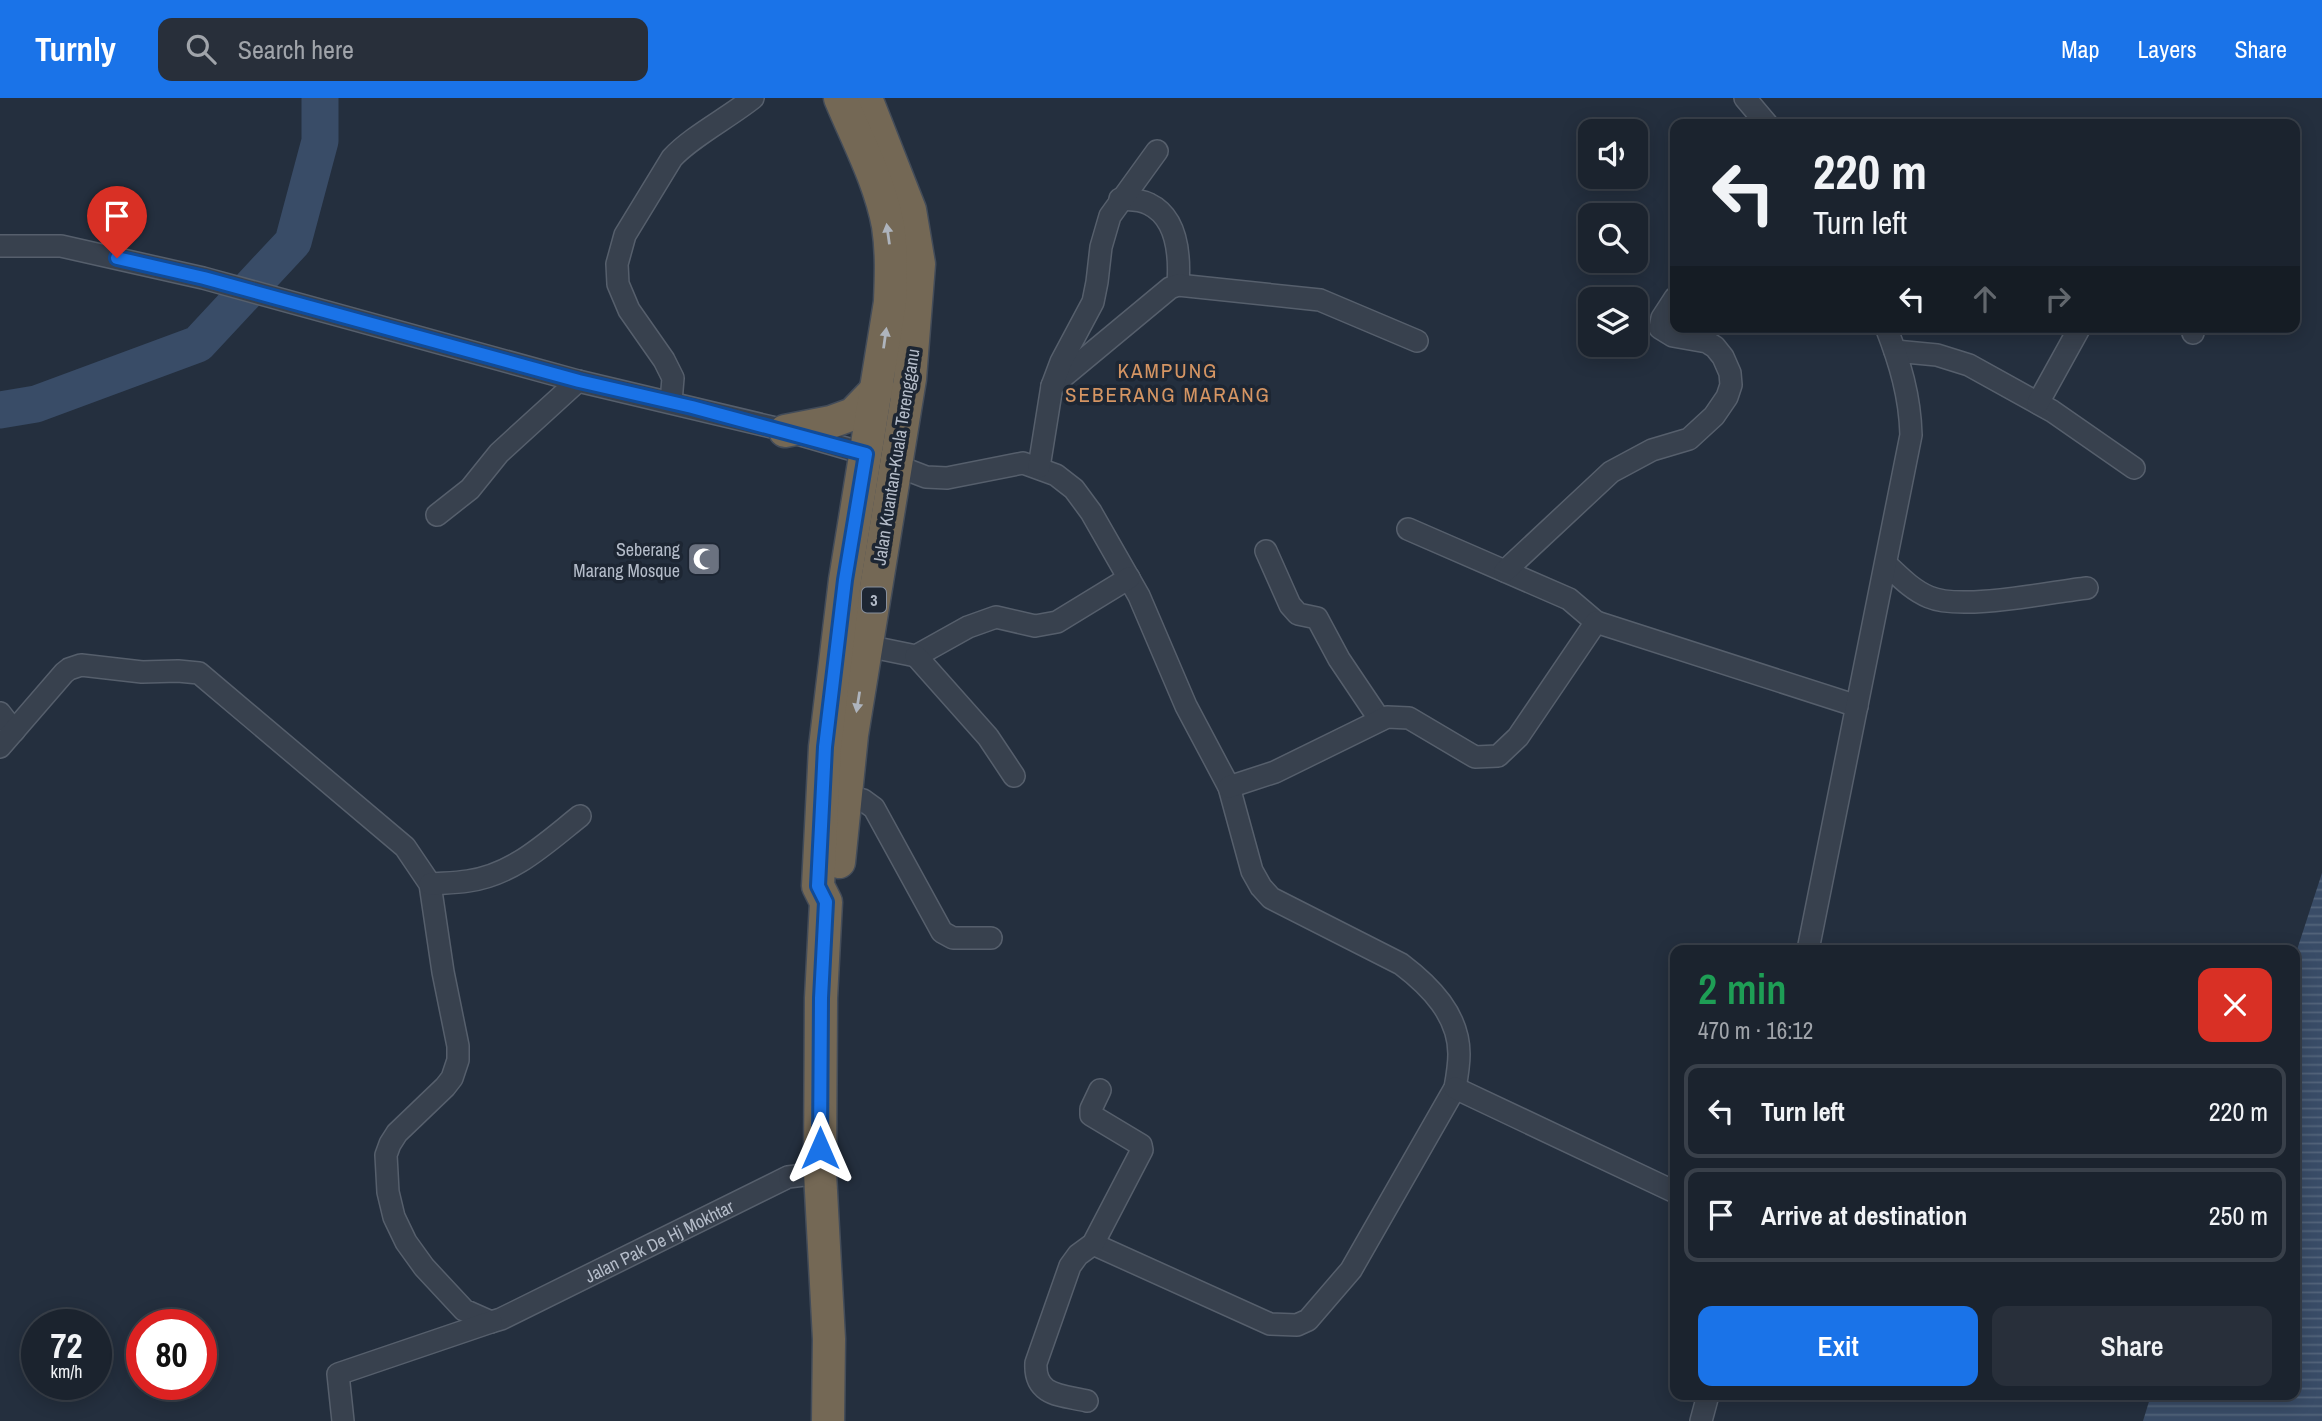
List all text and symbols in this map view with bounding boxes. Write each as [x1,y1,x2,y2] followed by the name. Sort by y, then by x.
[158,18,648,81] search box
[35,27,116,71] text: Turnly
[182,30,220,68] icon: search
[238,32,354,67] text: Search here
[2061,33,2099,65] text: Map
[2137,33,2196,65] text: Layers
[2234,33,2287,65] text: Share
[1578,119,1648,357] map controls
[1578,119,1648,189] button: sound
[1813,138,1927,204] text: 220 m
[1698,147,1789,238] icon: left
[87,186,147,258] pin
[98,197,136,235] icon: arrive
[1813,201,1907,244] text: Turn left
[1578,203,1648,273] button: search
[883,223,894,245] one-way arrow
[1893,280,1931,318] icon: left
[1966,280,2004,318] icon: ahead
[2039,280,2077,318] icon: right
[1578,287,1648,357] button: layers
[880,327,891,349] one-way arrow
[867,347,925,567] street label: Jalan Kuantan-Kuala Terengganu
[1065,356,1271,409] district label: KAMPUNG SEBERANG MARANG
[573,537,681,583] place label: Seberang Marang Mosque
[685,540,723,578] mosque icon: Seberang Marang Mosque
[862,587,886,612] road number: 3
[852,691,863,713] one-way arrow
[1698,961,1787,1017] text: 2 min
[2198,968,2272,1042] button: close
[1698,1015,1813,1046] text: 470 m · 16:12
[1702,1092,1740,1130] icon: left
[1761,1094,1845,1129] text: Turn left
[2209,1094,2268,1129] text: 220 m
[783,1111,857,1185] position arrow
[580,1193,738,1288] street label: Jalan Pak De Hj Mokhtar
[1702,1196,1740,1234] icon: arrive
[1761,1198,1967,1233] text: Arrive at destination
[2209,1198,2268,1233] text: 250 m
[1698,1306,1978,1386] button: Exit
[1992,1306,2272,1386] button: Share
[126,1309,217,1400] speed limit sign: 80
[51,1322,82,1369] text: 72
[51,1359,83,1384] text: km/h

